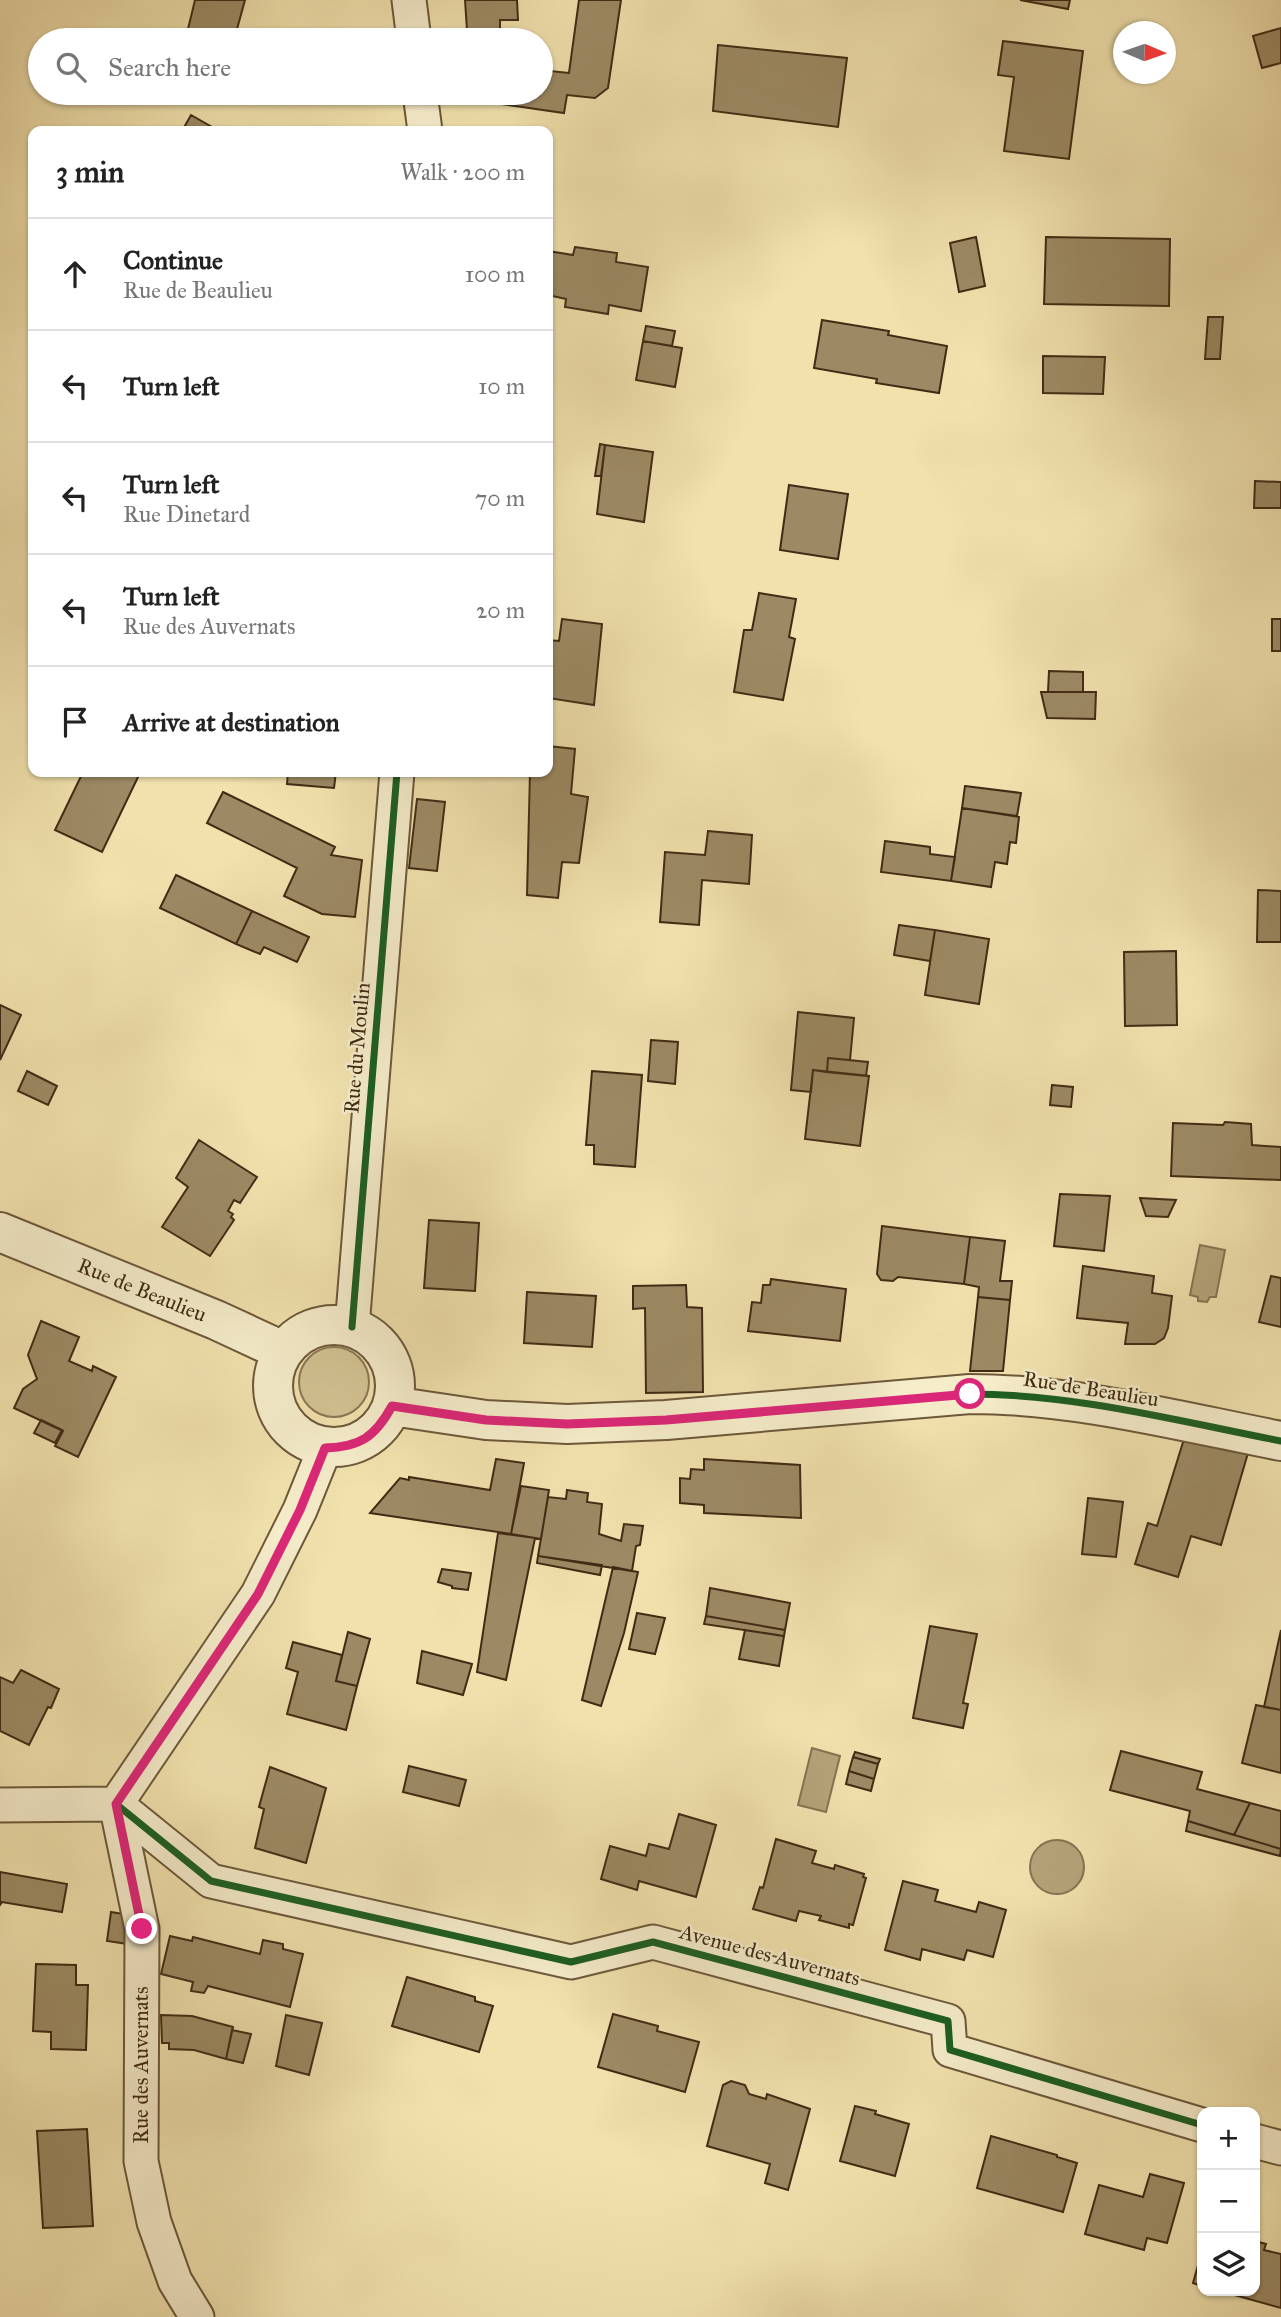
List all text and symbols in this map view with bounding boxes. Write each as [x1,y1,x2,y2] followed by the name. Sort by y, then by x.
[1113,21,1176,84] north arrow
[28,28,553,105] search box
[52,48,90,86] icon: search
[108,51,231,83] text: Search here
[56,154,124,190] text: 3 min
[400,158,525,186] text: Walk · 200 m
[123,244,223,276] text: Continue
[56,255,94,293] icon: ahead
[465,260,525,288] text: 100 m
[123,276,273,304] text: Rue de Beaulieu
[56,367,94,405] icon: left
[123,370,219,402] text: Turn left
[478,372,525,400] text: 10 m
[123,468,219,500] text: Turn left
[56,479,94,517] icon: left
[475,484,525,512] text: 70 m
[123,500,250,528] text: Rue Dinetard
[123,580,219,612] text: Turn left
[56,591,94,629] icon: left
[476,596,525,624] text: 20 m
[123,612,295,640] text: Rue des Auvernats
[56,703,94,741] icon: arrive
[123,706,340,738] text: Arrive at destination
[338,981,376,1115] street label: Rue du Moulin
[74,1252,210,1328] street label: Rue de Beaulieu
[1021,1365,1161,1413] street label: Rue de Beaulieu
[954,1378,985,1409] route start
[126,1913,157,1944] route end
[676,1918,863,1992] street label: Avenue des Auvernats
[128,1986,154,2144] street label: Rue des Auvernats
[1197,2107,1260,2296] map controls
[1197,2107,1260,2170] button: +
[1197,2170,1260,2233] button: −
[1197,2233,1260,2296] button: layers

